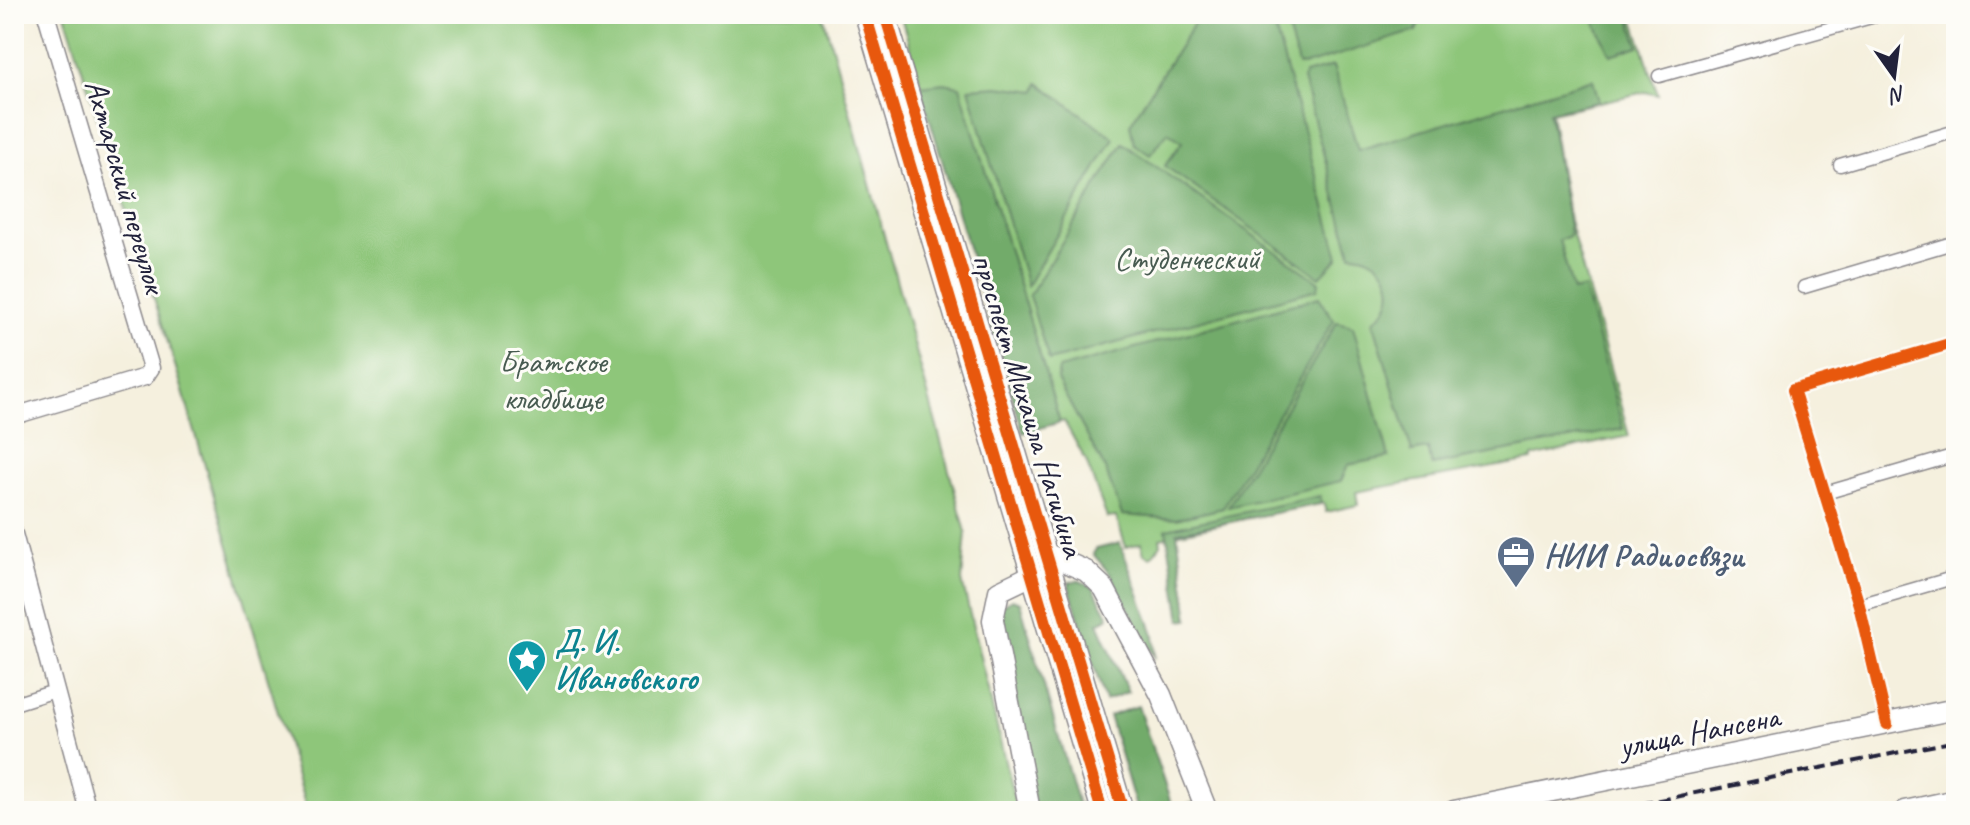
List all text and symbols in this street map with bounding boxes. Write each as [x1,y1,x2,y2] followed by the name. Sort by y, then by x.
[1854,36,1934,116] north arrow
[75,75,176,301] street label: Ахтарский переулок
[1885,79,1909,110] text: N
[1114,238,1261,279] park label: Студенческий
[963,248,1095,564] street label: проспект Михаила Нагибина
[499,341,609,419] park label: Братское кладбище
[1495,534,1537,589] office icon: НИИ Радиосвязи
[1544,535,1746,577] place label: НИИ Радиосвязи
[555,621,700,699] place label: Д. И. Ивановского
[506,638,548,693] place icon: Д. И. Ивановского
[1614,695,1785,767] street label: улица Нансена

